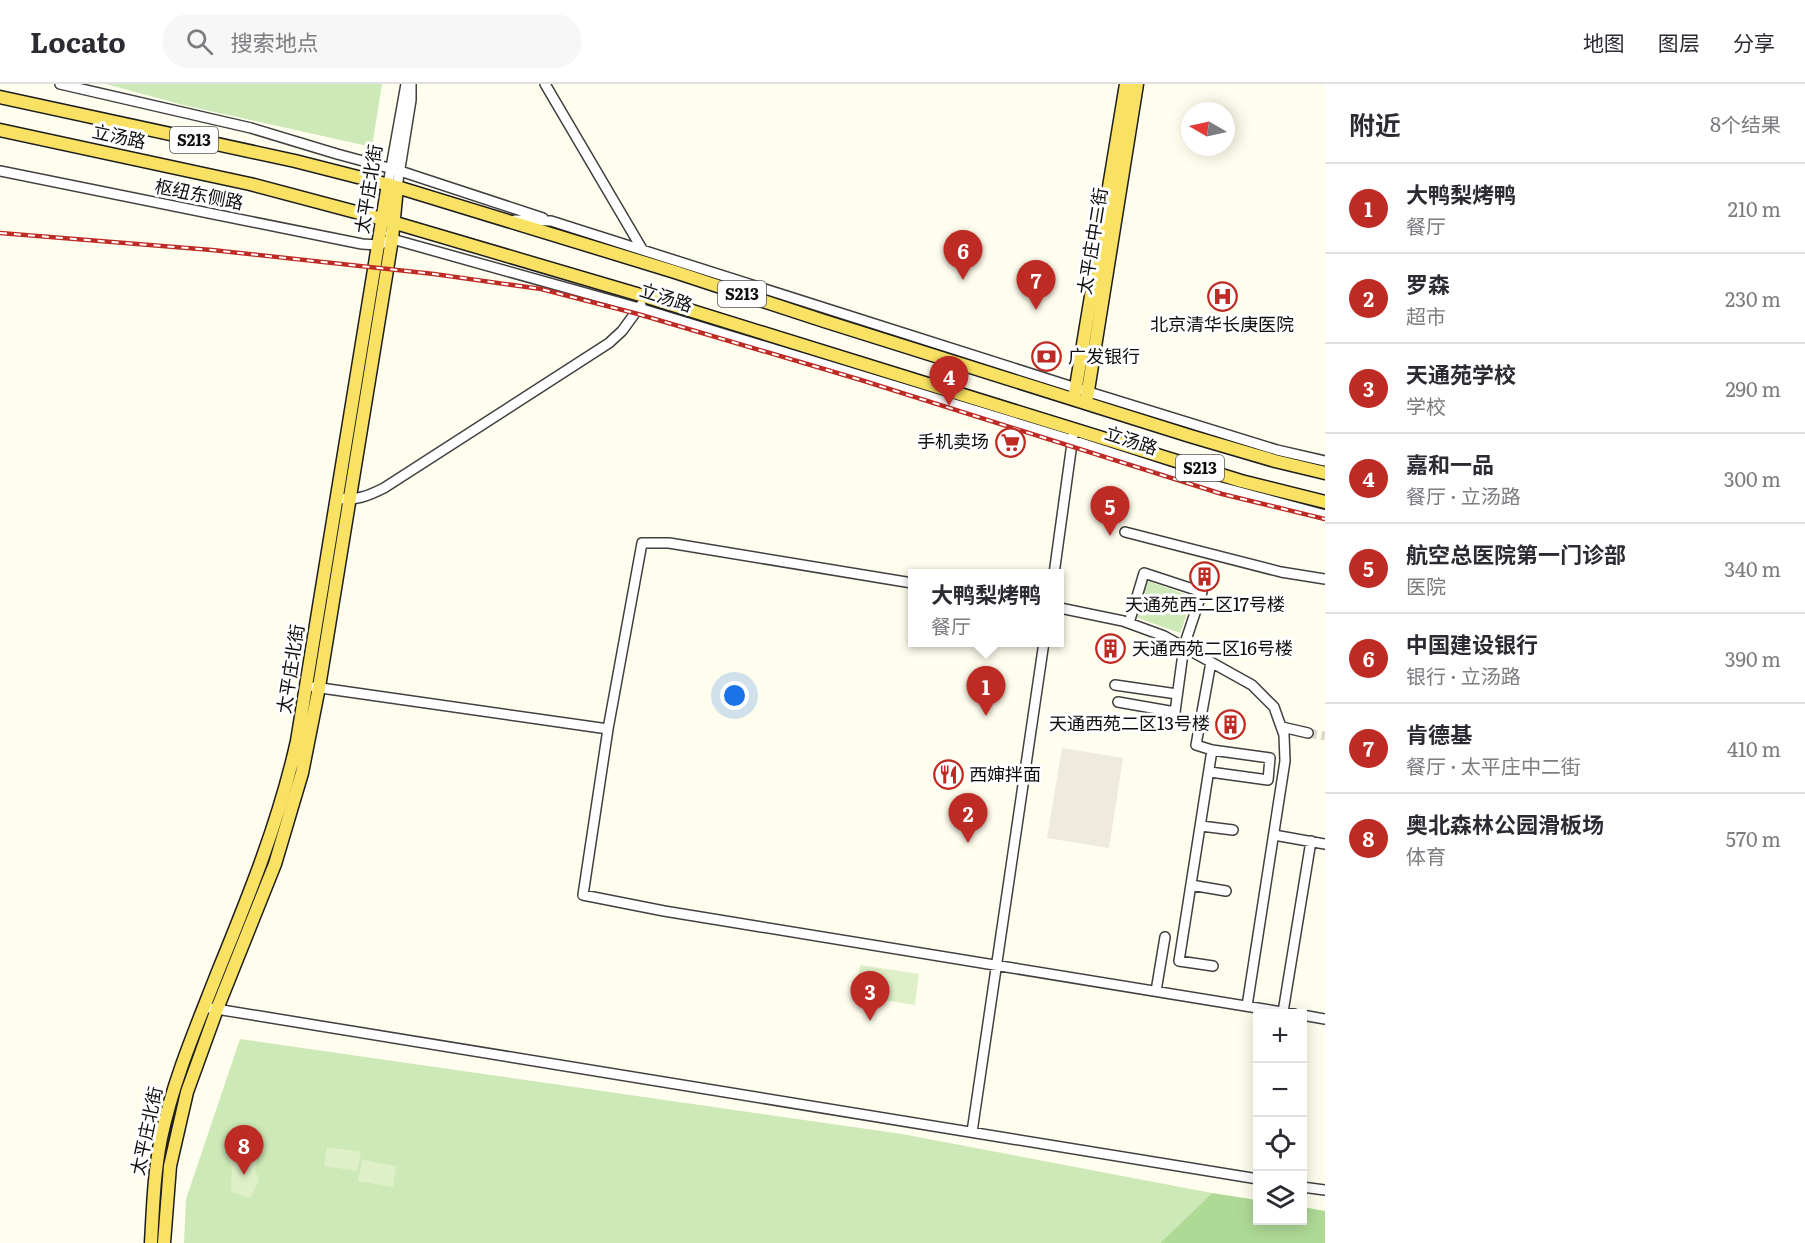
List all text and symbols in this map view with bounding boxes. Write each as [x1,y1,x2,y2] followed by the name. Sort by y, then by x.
[162,14,582,68] search box
[30,20,126,62] text: Locato
[183,25,216,58] icon: search
[231,25,319,58] text: 搜索地点
[1583,26,1625,57] text: 地图
[1658,26,1700,57] text: 图层
[1733,26,1775,57] text: 分享
[1181,102,1235,156] north arrow
[1349,104,1401,143] text: 附近
[1710,108,1781,138] text: 8个结果
[90,117,149,154] street label: 立汤路
[170,127,218,153] road number: S213
[347,142,388,235] street label: 太平庄北街
[153,172,246,215] street label: 枢纽东侧路
[1406,177,1516,210] text: 大鸭梨烤鸭
[1070,185,1113,296] street label: 太平庄中二街
[1364,193,1373,223] text: 1
[1728,193,1781,223] text: 210 m
[1406,210,1446,240] text: 餐厅
[944,230,982,280] pin: 6
[1016,260,1056,310] pin: 7
[1406,267,1450,300] text: 罗森
[637,275,696,318] street label: 立汤路
[1206,280,1238,312] hospital icon: 北京清华长庚医院
[718,281,766,307] road number: S213
[1363,283,1374,313] text: 2
[1725,283,1781,313] text: 230 m
[1406,300,1446,330] text: 超市
[1150,310,1294,337] place label: 北京清华长庚医院
[1031,341,1063,373] bank icon: 广发银行
[1068,342,1140,369] place label: 广发银行
[930,356,968,406] pin: 4
[1406,357,1516,390] text: 天通苑学校
[1363,373,1374,403] text: 3
[1725,373,1781,403] text: 290 m
[1406,390,1446,420] text: 学校
[1102,418,1161,461] street label: 立汤路
[994,426,1026,458] supermarket icon: 手机卖场
[917,427,989,454] place label: 手机卖场
[1406,447,1494,480] text: 嘉和一品
[1176,455,1224,481] road number: S213
[1362,463,1375,493] text: 4
[1724,463,1781,493] text: 300 m
[1406,480,1521,510] text: 餐厅 · 立汤路
[1090,486,1130,536] pin: 5
[1406,537,1626,570] text: 航空总医院第一门诊部
[1363,553,1374,583] text: 5
[1724,553,1781,583] text: 340 m
[1189,560,1221,592] building icon: 天通苑西二区17号楼
[908,569,1064,647] popup
[1406,570,1446,600] text: 医院
[931,577,1041,610] text: 大鸭梨烤鸭
[1125,590,1285,617] place label: 天通苑西二区17号楼
[931,610,971,640] text: 餐厅
[269,622,310,715] street label: 太平庄北街
[1406,627,1538,660] text: 中国建设银行
[1095,633,1127,665] building icon: 天通西苑二区16号楼
[1132,634,1293,661] place label: 天通西苑二区16号楼
[1363,643,1374,673] text: 6
[1725,643,1781,673] text: 390 m
[1406,660,1521,690] text: 银行 · 立汤路
[966,666,1006,716] pin: 1
[720,681,749,710] your location
[1215,708,1247,740] building icon: 天通西苑二区13号楼
[1049,709,1210,736] place label: 天通西苑二区13号楼
[1406,717,1472,750] text: 肯德基
[1363,733,1374,763] text: 7
[1727,733,1781,763] text: 410 m
[1406,750,1581,780] text: 餐厅 · 太平庄中二街
[932,759,964,791] restaurant icon: 西婶拌面
[969,760,1041,787] place label: 西婶拌面
[948,794,988,843] pin: 2
[1406,807,1604,840] text: 奥北森林公园滑板场
[1363,823,1374,853] text: 8
[1726,823,1781,853] text: 570 m
[1406,840,1446,870] text: 体育
[850,972,890,1021] pin: 3
[1253,1009,1307,1225] map controls
[1253,1009,1307,1063] button: +
[1253,1063,1307,1117] button: −
[123,1084,168,1178] street label: 太平庄北街
[1253,1117,1307,1171] button: locate
[224,1126,264,1175] pin: 8
[1253,1171,1307,1225] button: layers

